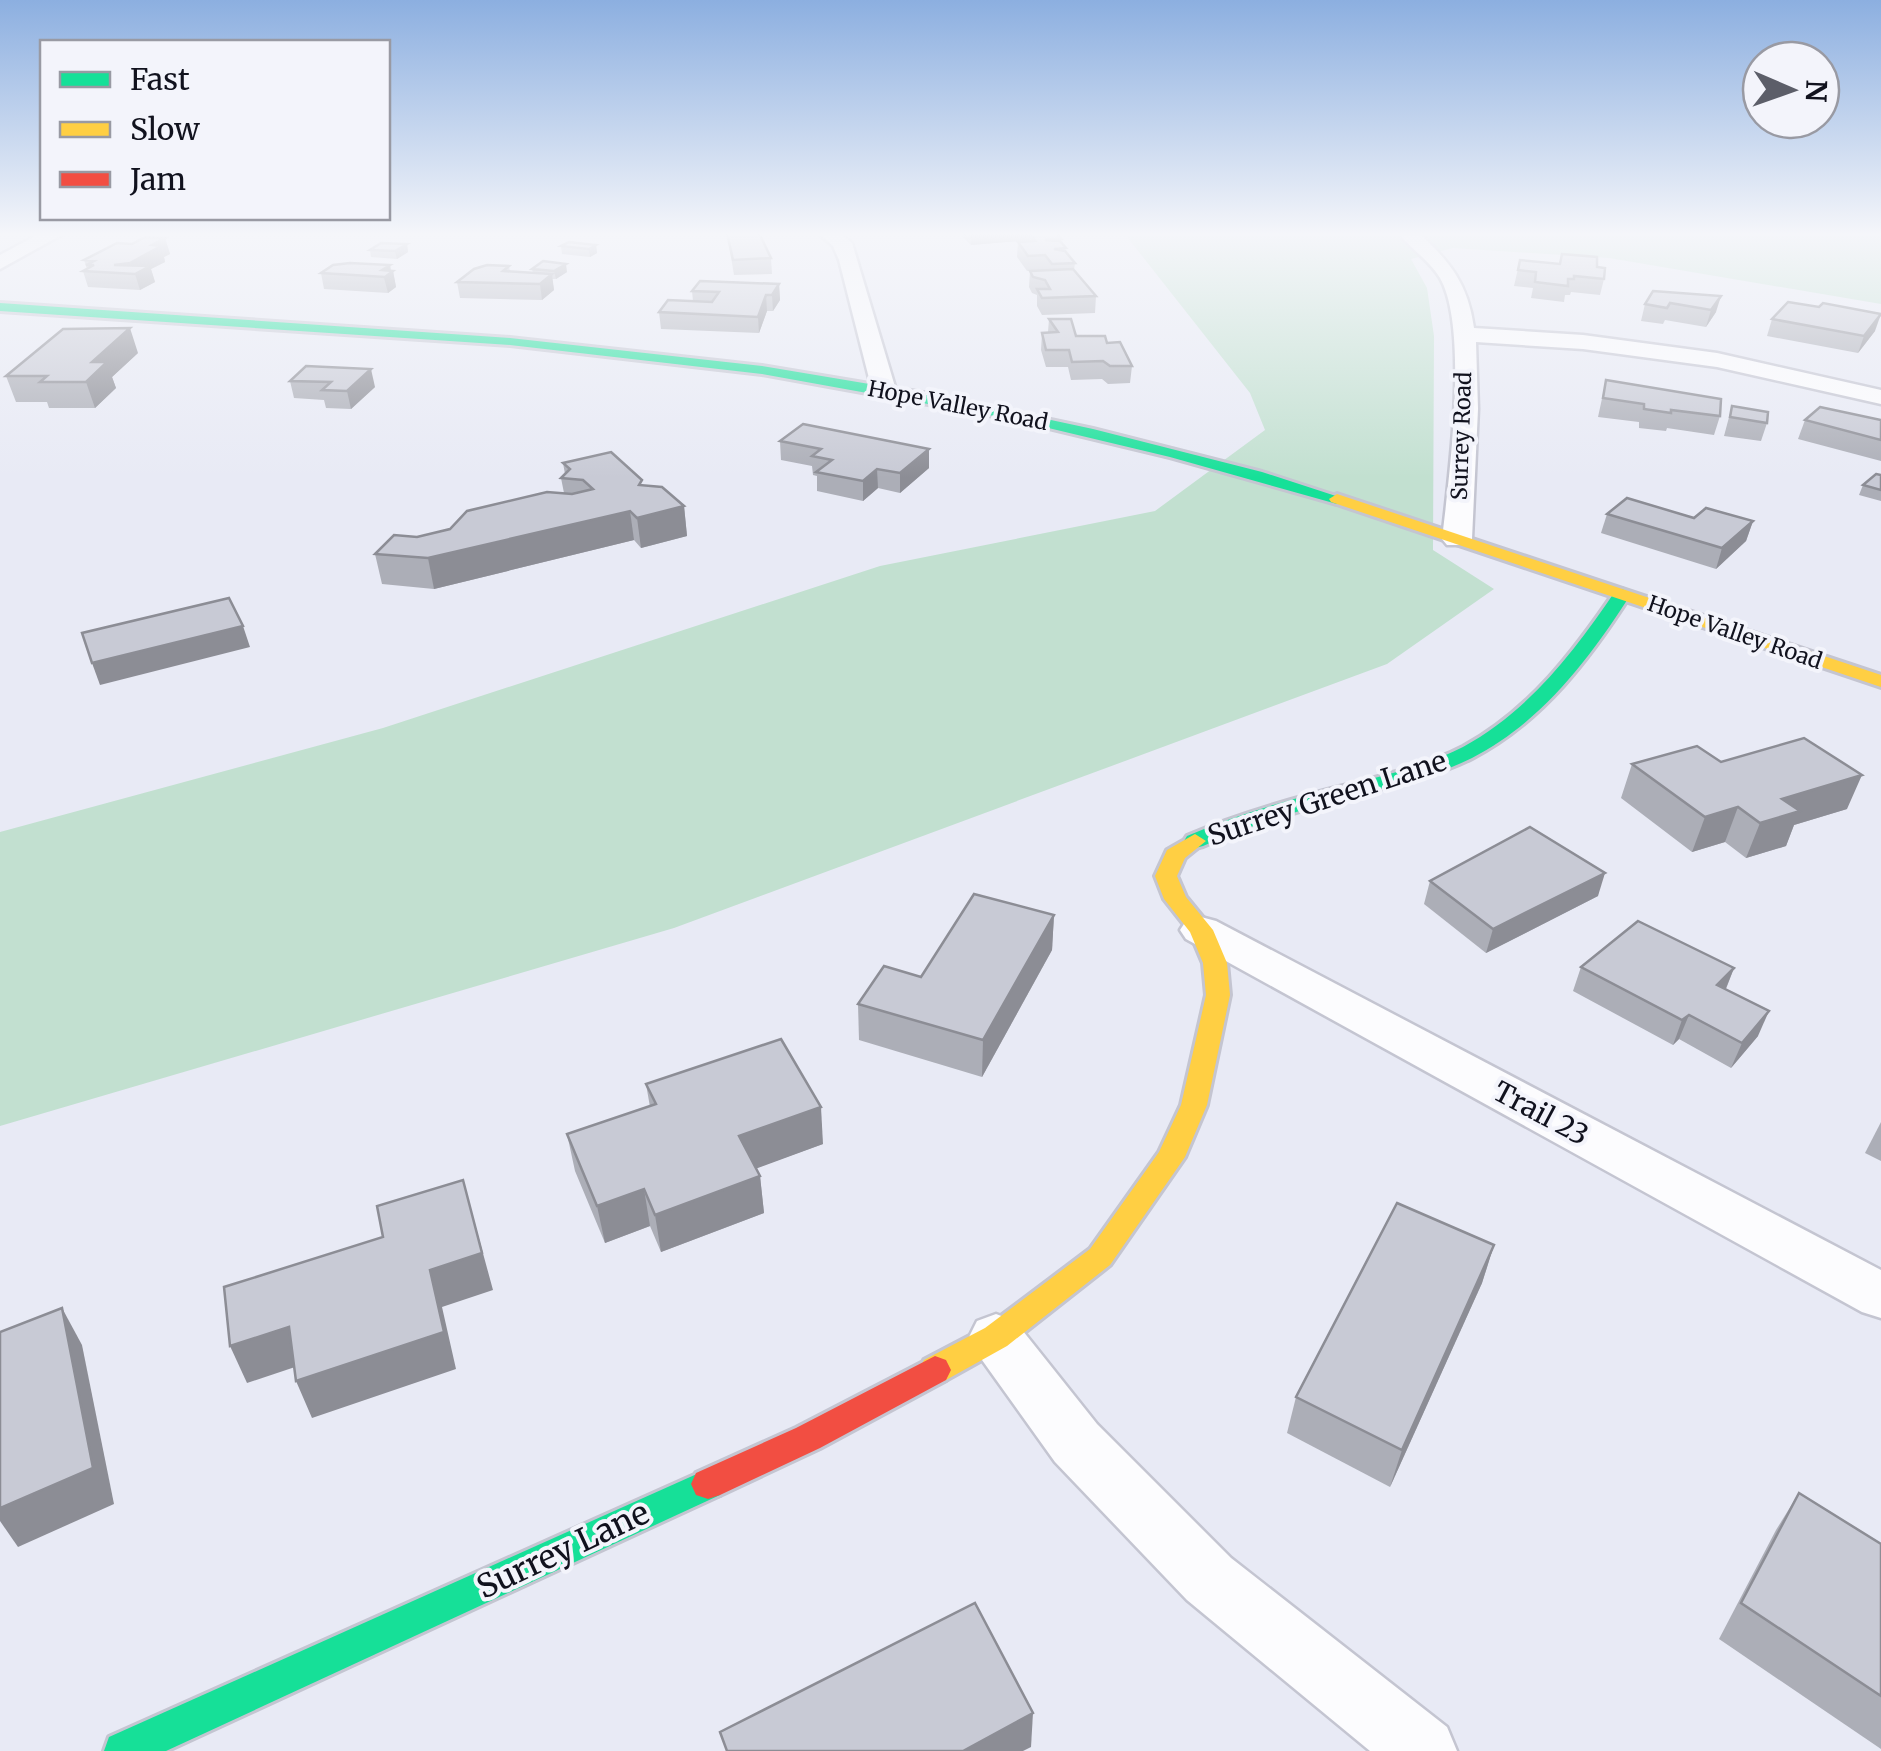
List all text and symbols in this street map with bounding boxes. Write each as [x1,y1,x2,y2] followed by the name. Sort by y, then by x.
[40,40,390,220] legend
[1741,40,1841,140] north arrow
[130,60,190,98] text: Fast
[1798,79,1834,103] text: N
[130,110,200,148] text: Slow
[129,160,186,198] text: Jam
[1445,371,1477,501] street label: Surrey Road
[866,374,1050,436] street label: Hope Valley Road
[1644,589,1826,675] street label: Hope Valley Road
[1203,742,1451,854] street label: Surrey Green Lane
[1487,1073,1595,1153] street label: Trail 23
[470,1493,656,1607] street label: Surrey Lane

